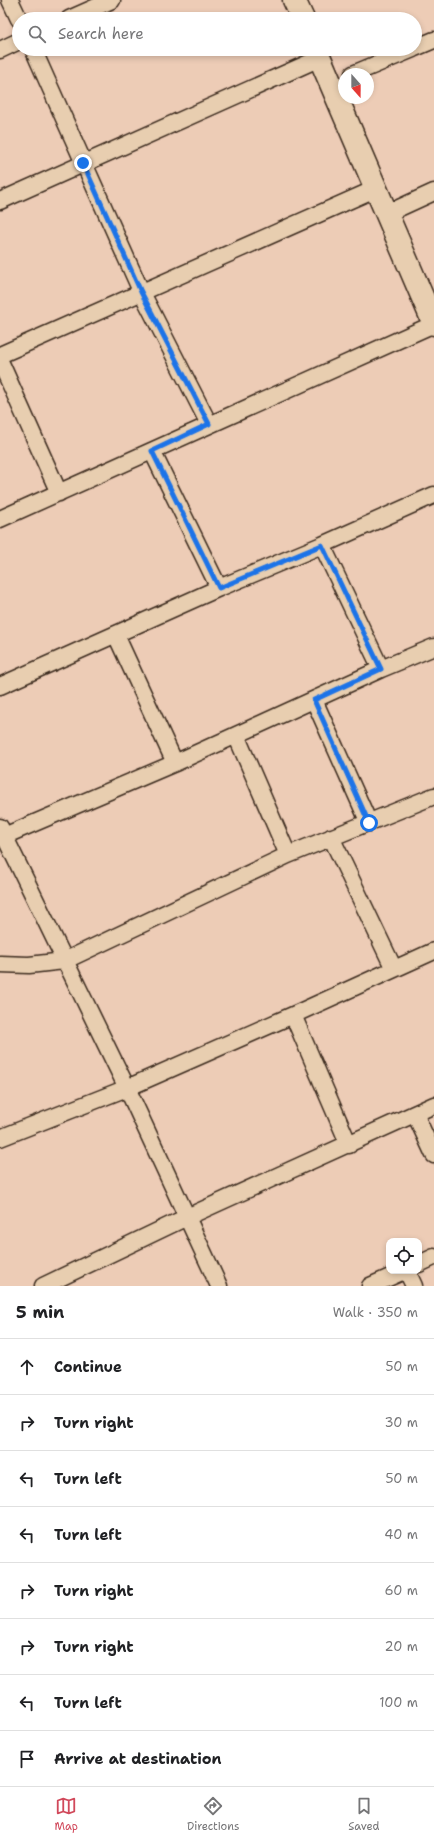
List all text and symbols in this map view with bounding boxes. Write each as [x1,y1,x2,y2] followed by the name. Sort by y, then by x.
[12,12,422,56] search box
[26,23,48,45] icon: search
[58,24,144,44] text: Search here
[338,68,374,104] north arrow
[74,154,92,172] route end
[360,814,378,832] route start
[386,1238,422,1274] map controls
[386,1238,422,1274] button: locate
[16,1301,64,1323] text: 5 min
[333,1304,418,1321] text: Walk · 350 m
[16,1356,38,1378] icon: ahead
[54,1357,122,1377] text: Continue
[385,1358,418,1375] text: 50 m
[16,1412,38,1434] icon: right
[54,1413,134,1433] text: Turn right
[384,1414,418,1431] text: 30 m
[16,1468,38,1490] icon: left
[54,1469,122,1489] text: Turn left
[385,1470,418,1487] text: 50 m
[16,1524,38,1546] icon: left
[54,1525,122,1545] text: Turn left
[384,1526,418,1543] text: 40 m
[16,1580,38,1602] icon: right
[54,1581,134,1601] text: Turn right
[385,1582,418,1599] text: 60 m
[16,1636,38,1658] icon: right
[54,1637,134,1657] text: Turn right
[385,1638,418,1655] text: 20 m
[16,1692,38,1714] icon: left
[54,1693,122,1713] text: Turn left
[379,1694,418,1711] text: 100 m
[16,1748,38,1770] icon: arrive
[54,1749,222,1769] text: Arrive at destination
[54,1795,78,1834] tab: Map
[187,1795,239,1834] tab: Directions
[348,1795,380,1834] tab: Saved

